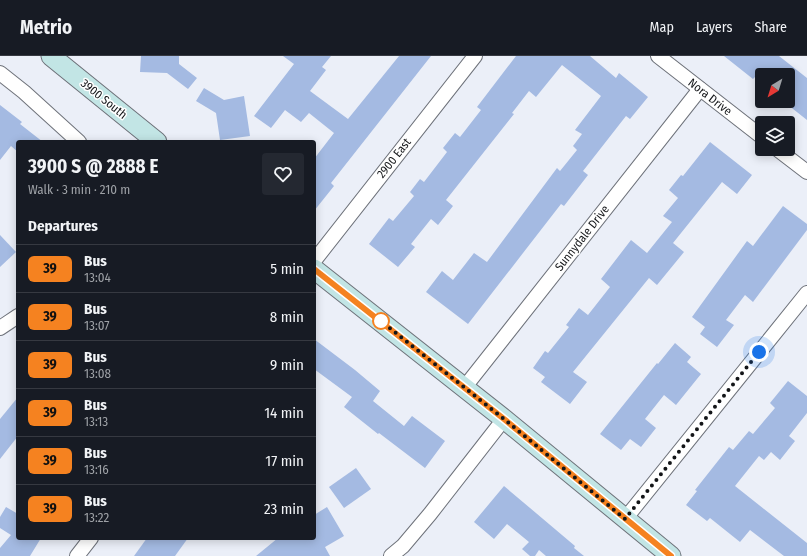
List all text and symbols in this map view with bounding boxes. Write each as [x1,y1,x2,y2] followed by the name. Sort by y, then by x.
[20,16,72,39] text: Metrio
[650,19,674,36] text: Map
[696,19,732,36] text: Layers
[754,19,787,36] text: Share
[755,68,795,108] north arrow
[755,68,795,156] map controls
[78,76,130,122] street label: 3900 South
[685,76,735,118] street label: Nora Drive
[755,116,795,156] button: layers
[374,135,414,181] street label: 2900 East
[262,153,304,195] button: heart
[28,155,159,178] text: 3900 S @ 2888 E
[28,182,130,197] text: Walk · 3 min · 210 m
[552,202,612,274] street label: Sunnydale Drive
[28,217,98,235] text: Departures
[84,252,107,270] text: Bus
[43,260,57,277] text: 39
[270,260,304,278] text: 5 min
[84,270,111,285] text: 13:04
[84,300,107,318] text: Bus
[43,308,57,325] text: 39
[270,308,304,326] text: 8 min
[372,312,390,330] unlabelled marker
[84,318,110,333] text: 13:07
[749,342,769,362] your location
[84,348,107,366] text: Bus
[43,356,57,373] text: 39
[270,356,304,374] text: 9 min
[84,366,111,381] text: 13:08
[84,396,107,414] text: Bus
[43,404,57,421] text: 39
[264,404,304,422] text: 14 min
[84,414,108,429] text: 13:13
[84,444,107,462] text: Bus
[43,452,57,469] text: 39
[265,452,304,470] text: 17 min
[84,462,109,477] text: 13:16
[84,492,107,510] text: Bus
[43,500,57,517] text: 39
[264,500,304,518] text: 23 min
[84,510,109,525] text: 13:22

